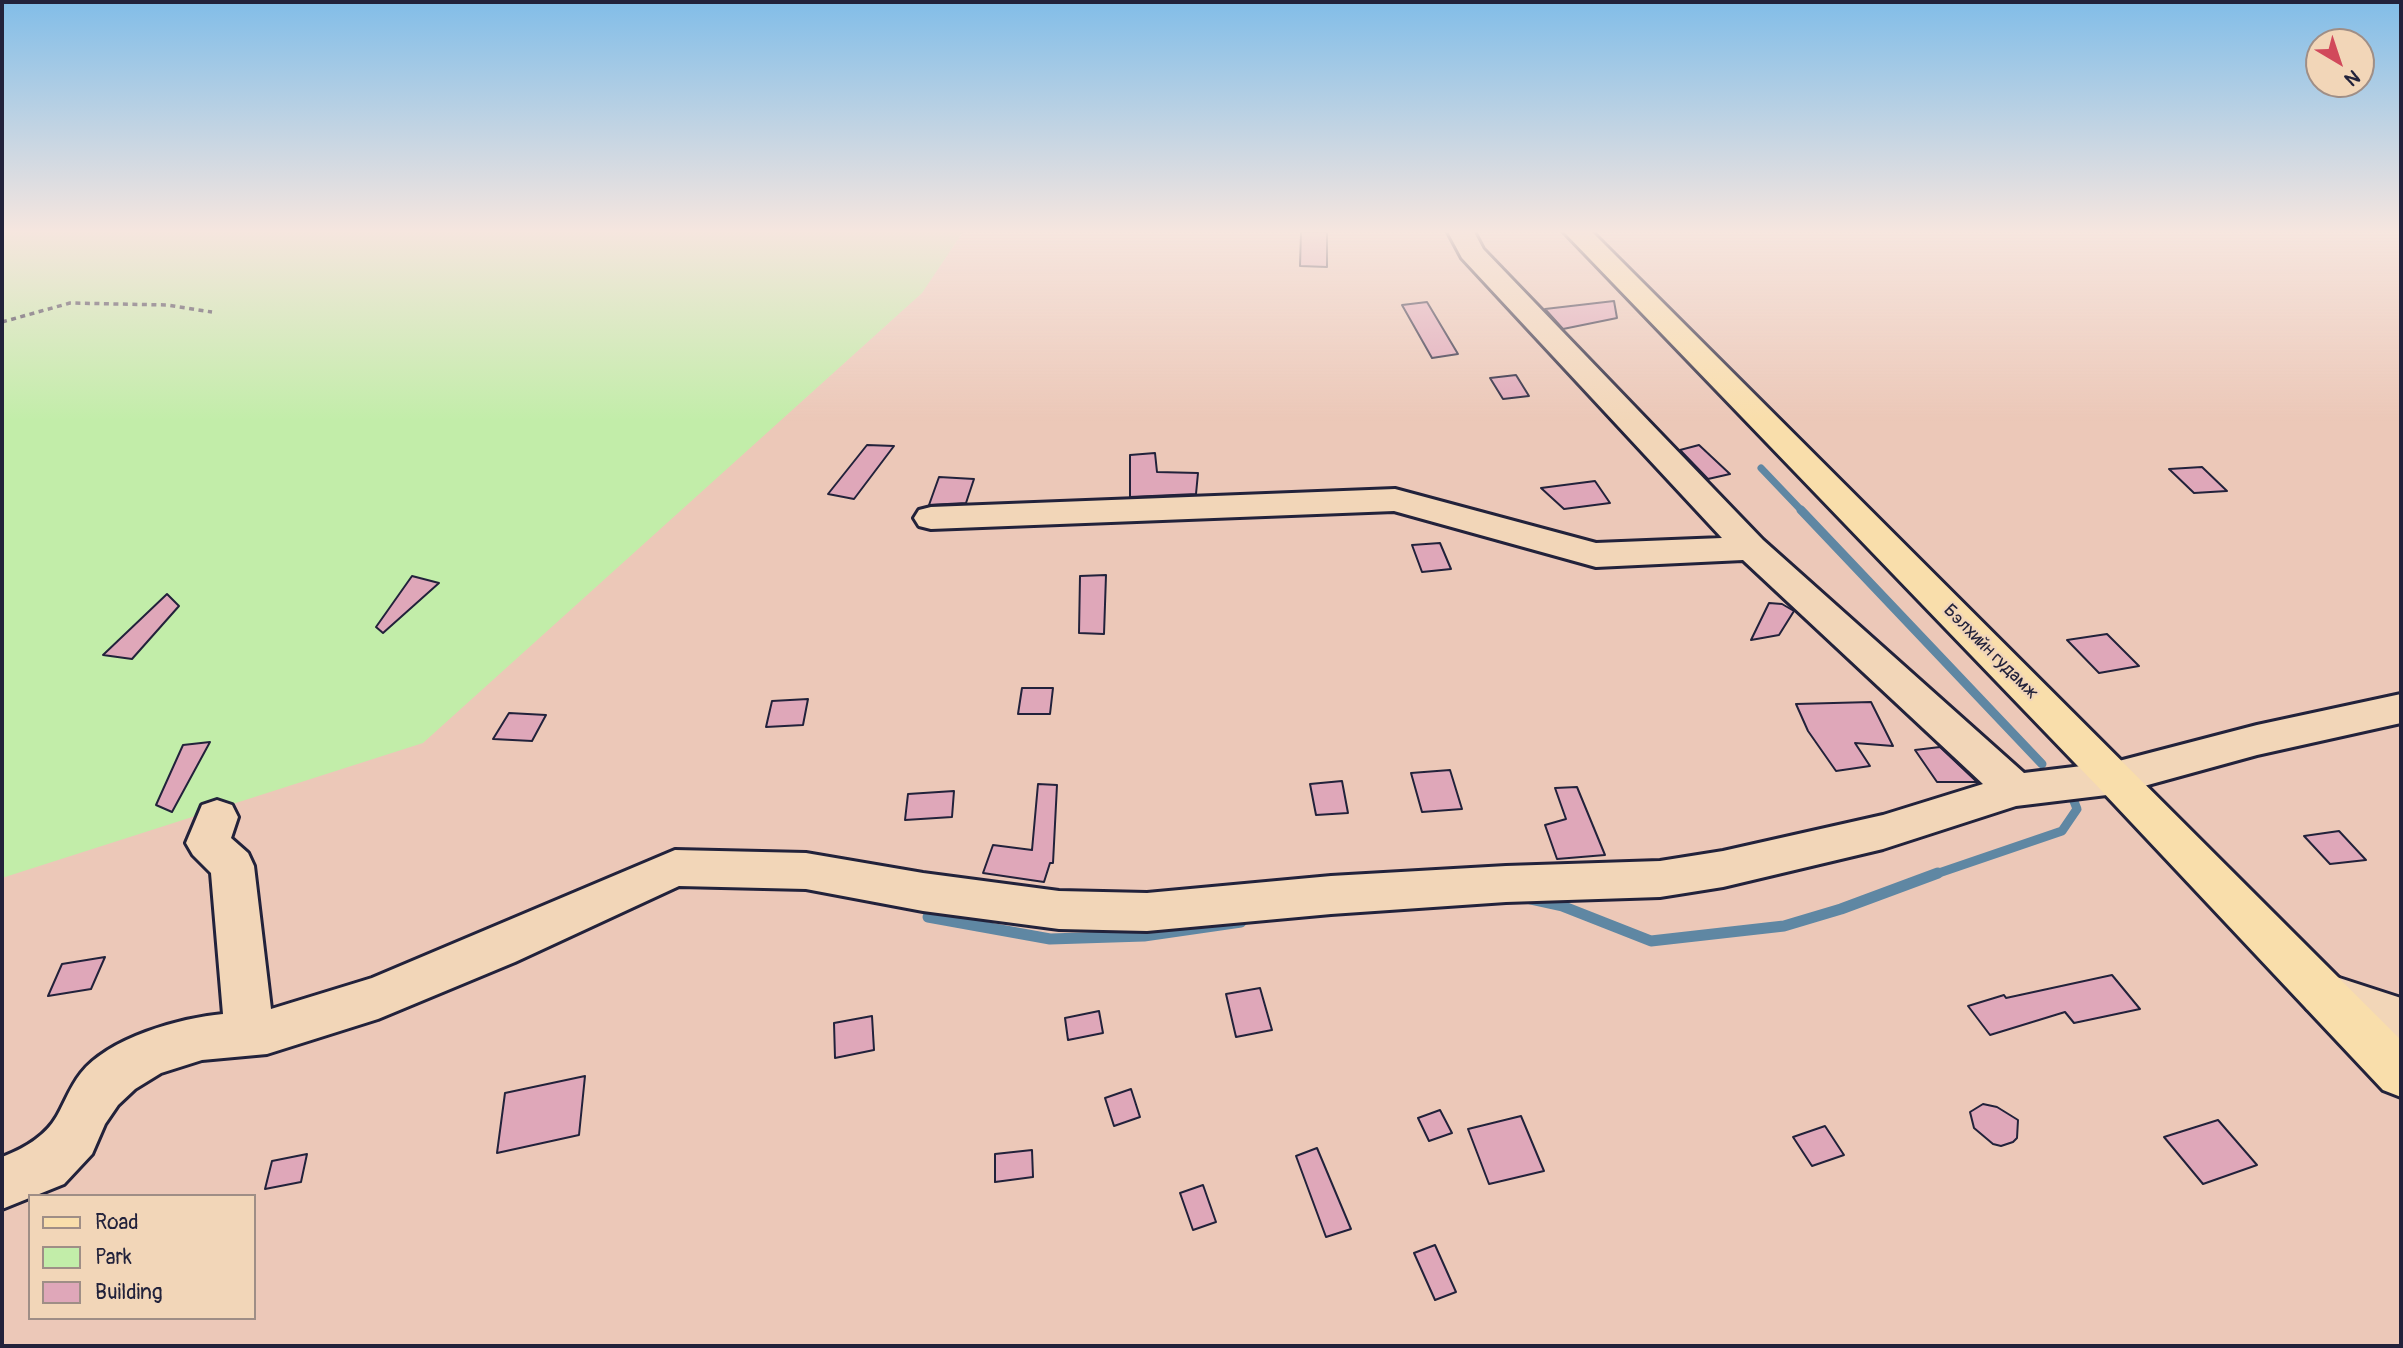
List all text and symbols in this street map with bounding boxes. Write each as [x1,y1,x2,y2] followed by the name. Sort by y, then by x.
[2305,28,2375,98] north arrow
[2339,64,2365,91] text: N
[1938,600,2042,704] street label: Бэлхийн гудамж
[28,1194,256,1320] legend
[95,1209,139,1236] text: Road
[95,1244,132,1271] text: Park
[95,1279,162,1306] text: Building

